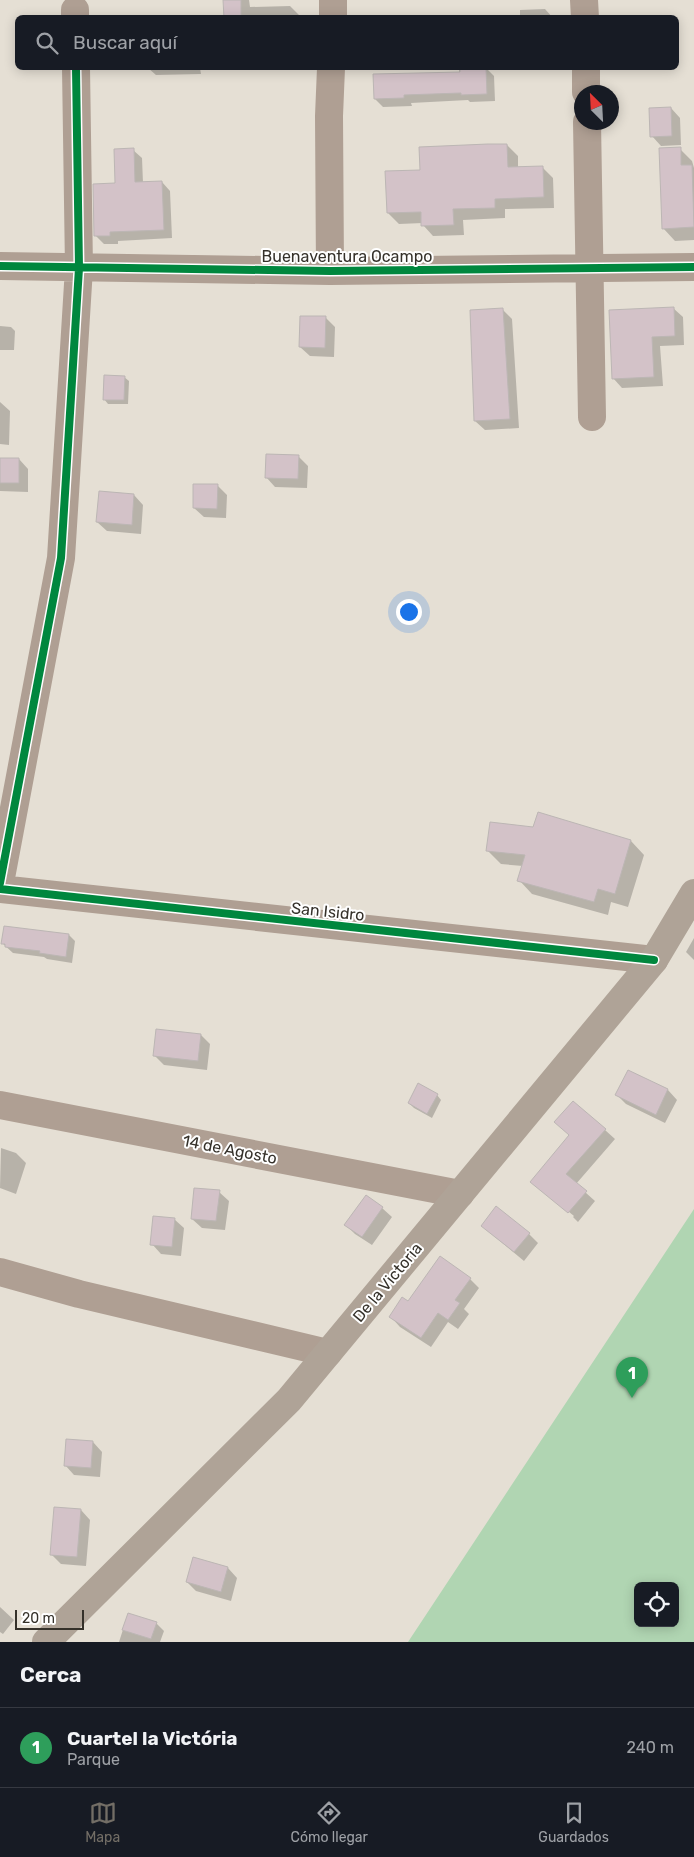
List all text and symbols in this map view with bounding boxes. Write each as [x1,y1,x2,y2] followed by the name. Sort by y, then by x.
[15,15,679,70] search box
[33,29,61,57] icon: search
[73,31,177,54] text: Buscar aquí
[574,85,619,130] north arrow
[262,247,432,266] street label: Buenaventura Ocampo
[396,599,422,625] your location
[290,898,365,925] street label: San Isidro
[181,1131,279,1168] street label: 14 de Agosto
[349,1239,426,1326] street label: De la Victoria
[616,1357,648,1398] pin: 1
[634,1582,679,1627] map controls
[634,1582,679,1627] button: locate
[15,1607,84,1630] scale bar
[22,1610,55,1627] text: 20 m
[20,1662,81,1687] text: Cerca
[67,1727,238,1750] text: Cuartel la Victória
[32,1738,40,1757] text: 1
[627,1738,674,1757] text: 240 m
[67,1750,120,1769] text: Parque
[85,1799,120,1846] tab: Mapa
[291,1799,368,1846] tab: Cómo llegar
[538,1799,609,1846] tab: Guardados

